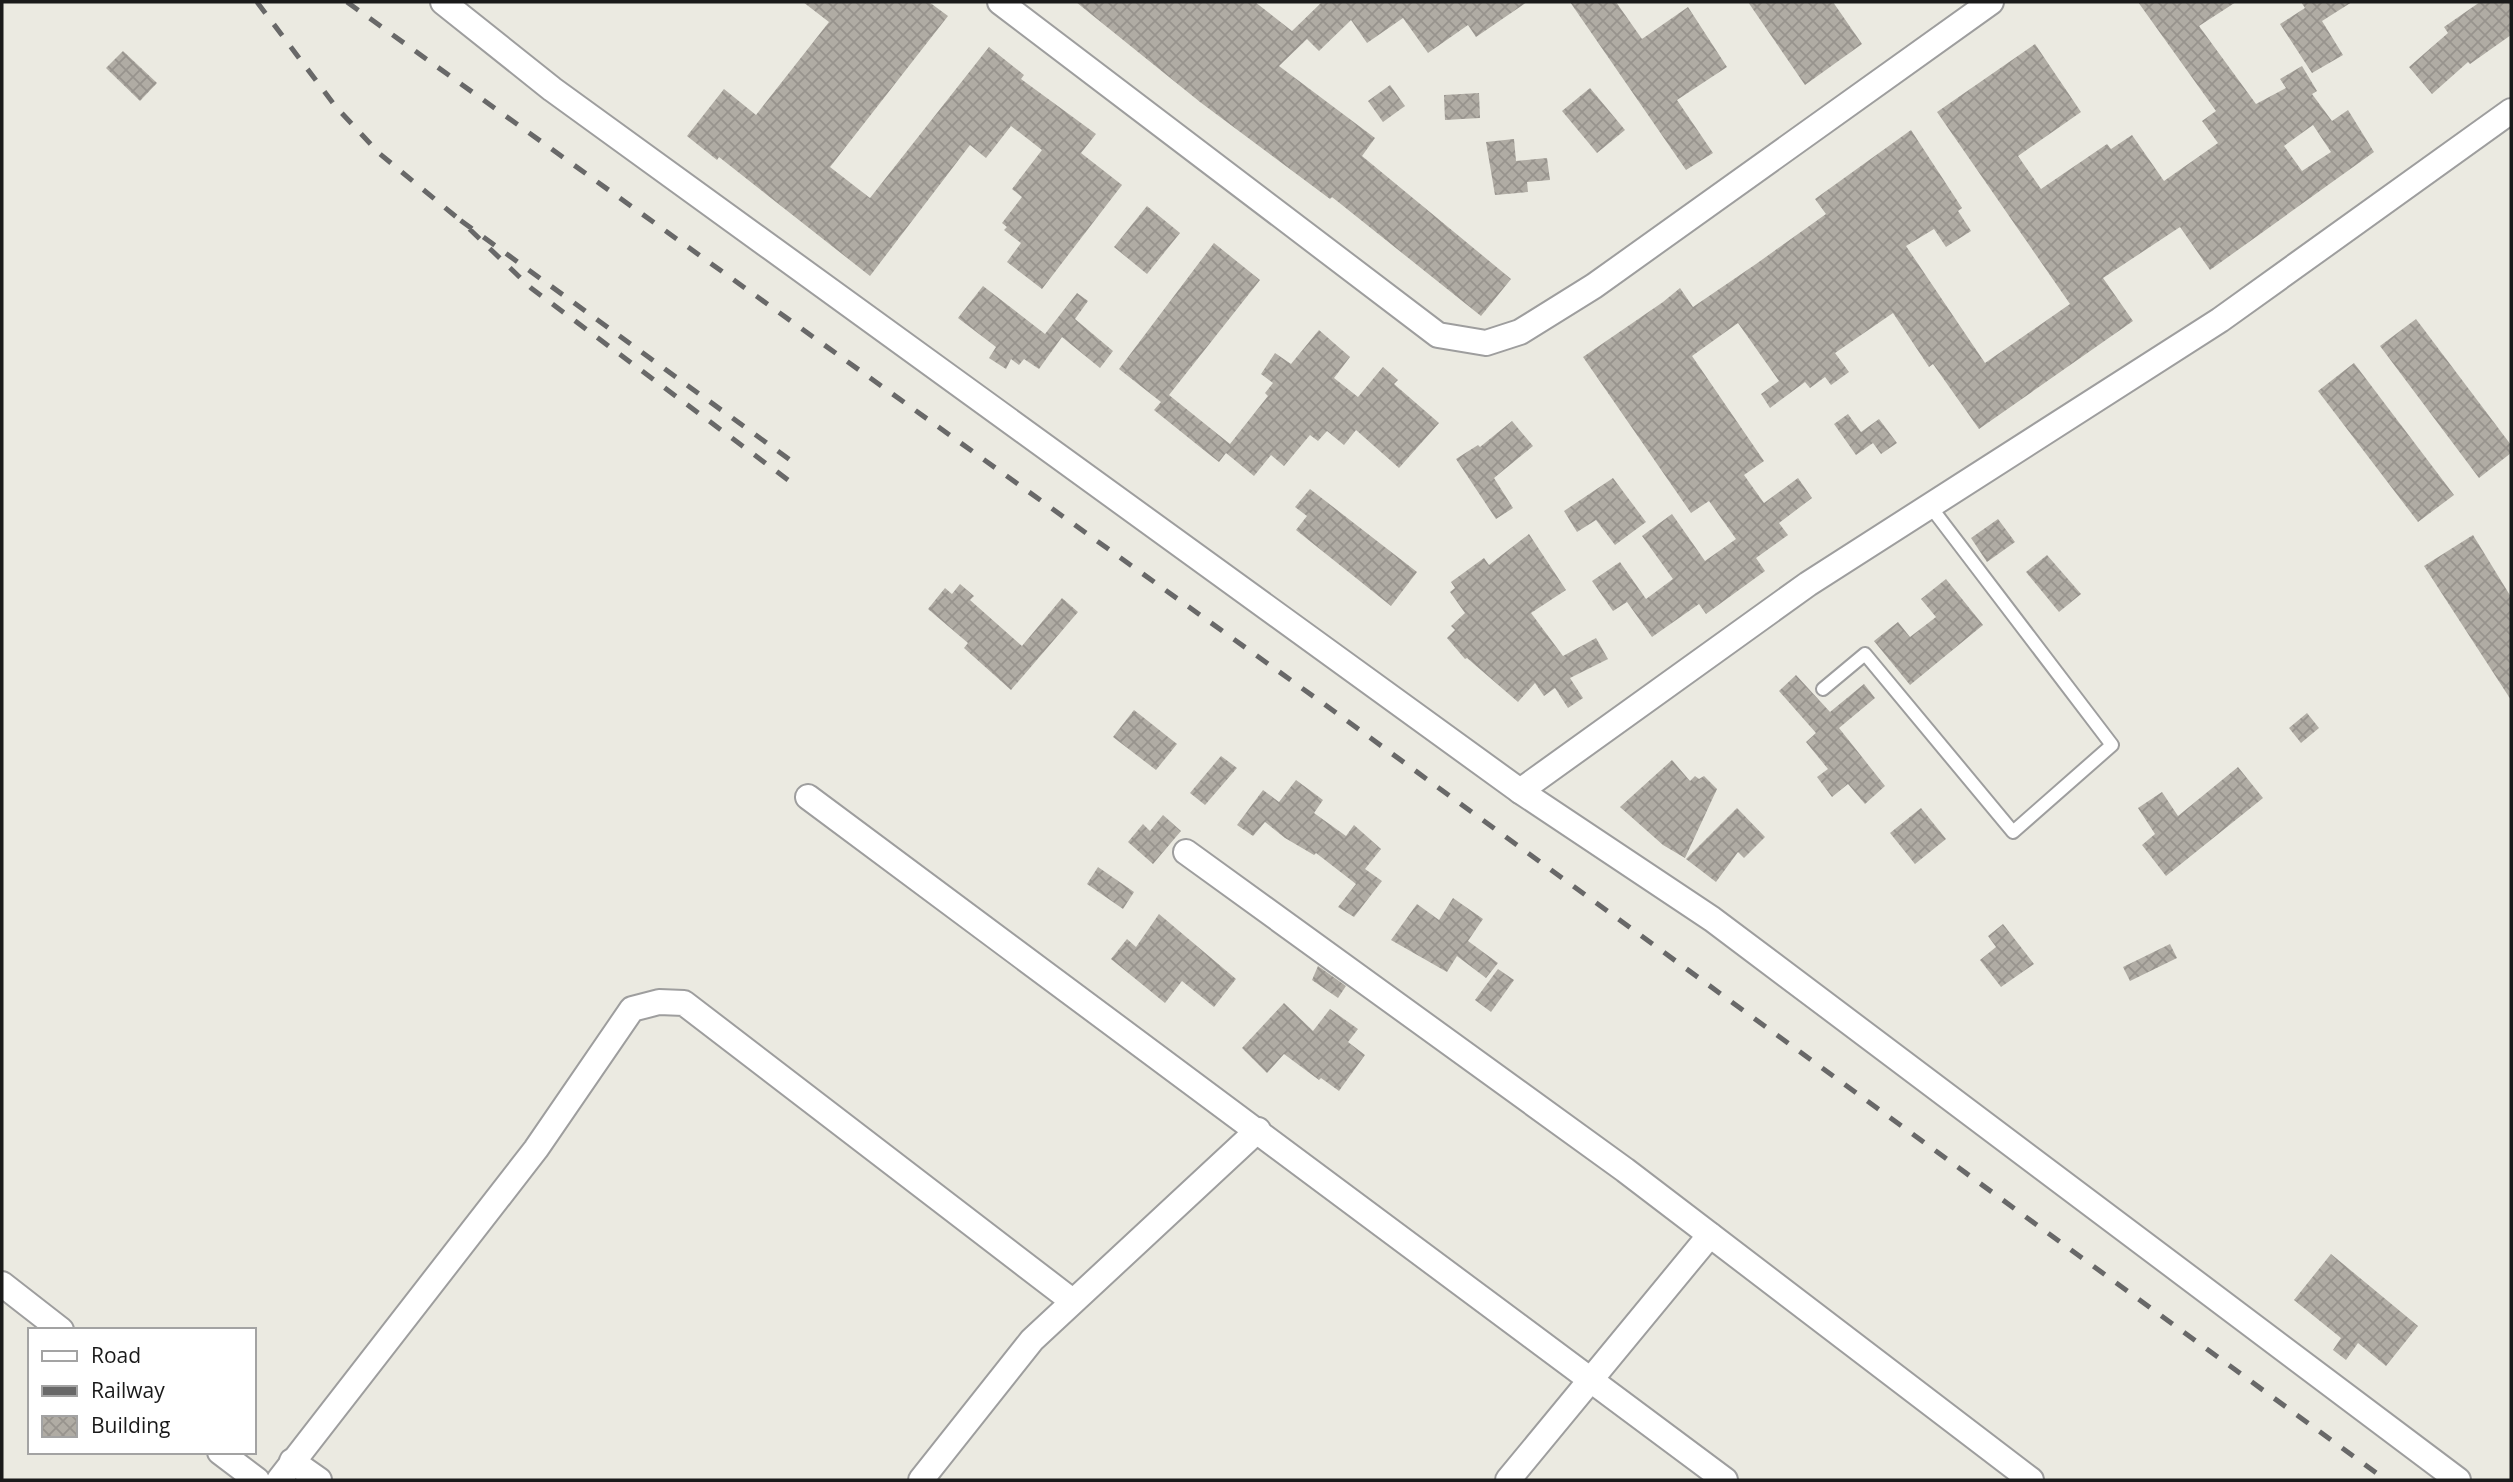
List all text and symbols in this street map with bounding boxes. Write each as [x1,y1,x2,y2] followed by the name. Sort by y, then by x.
[28,1328,256,1454] legend
[91,1341,141,1369] text: Road
[91,1376,165,1404] text: Railway
[91,1411,170,1439] text: Building

